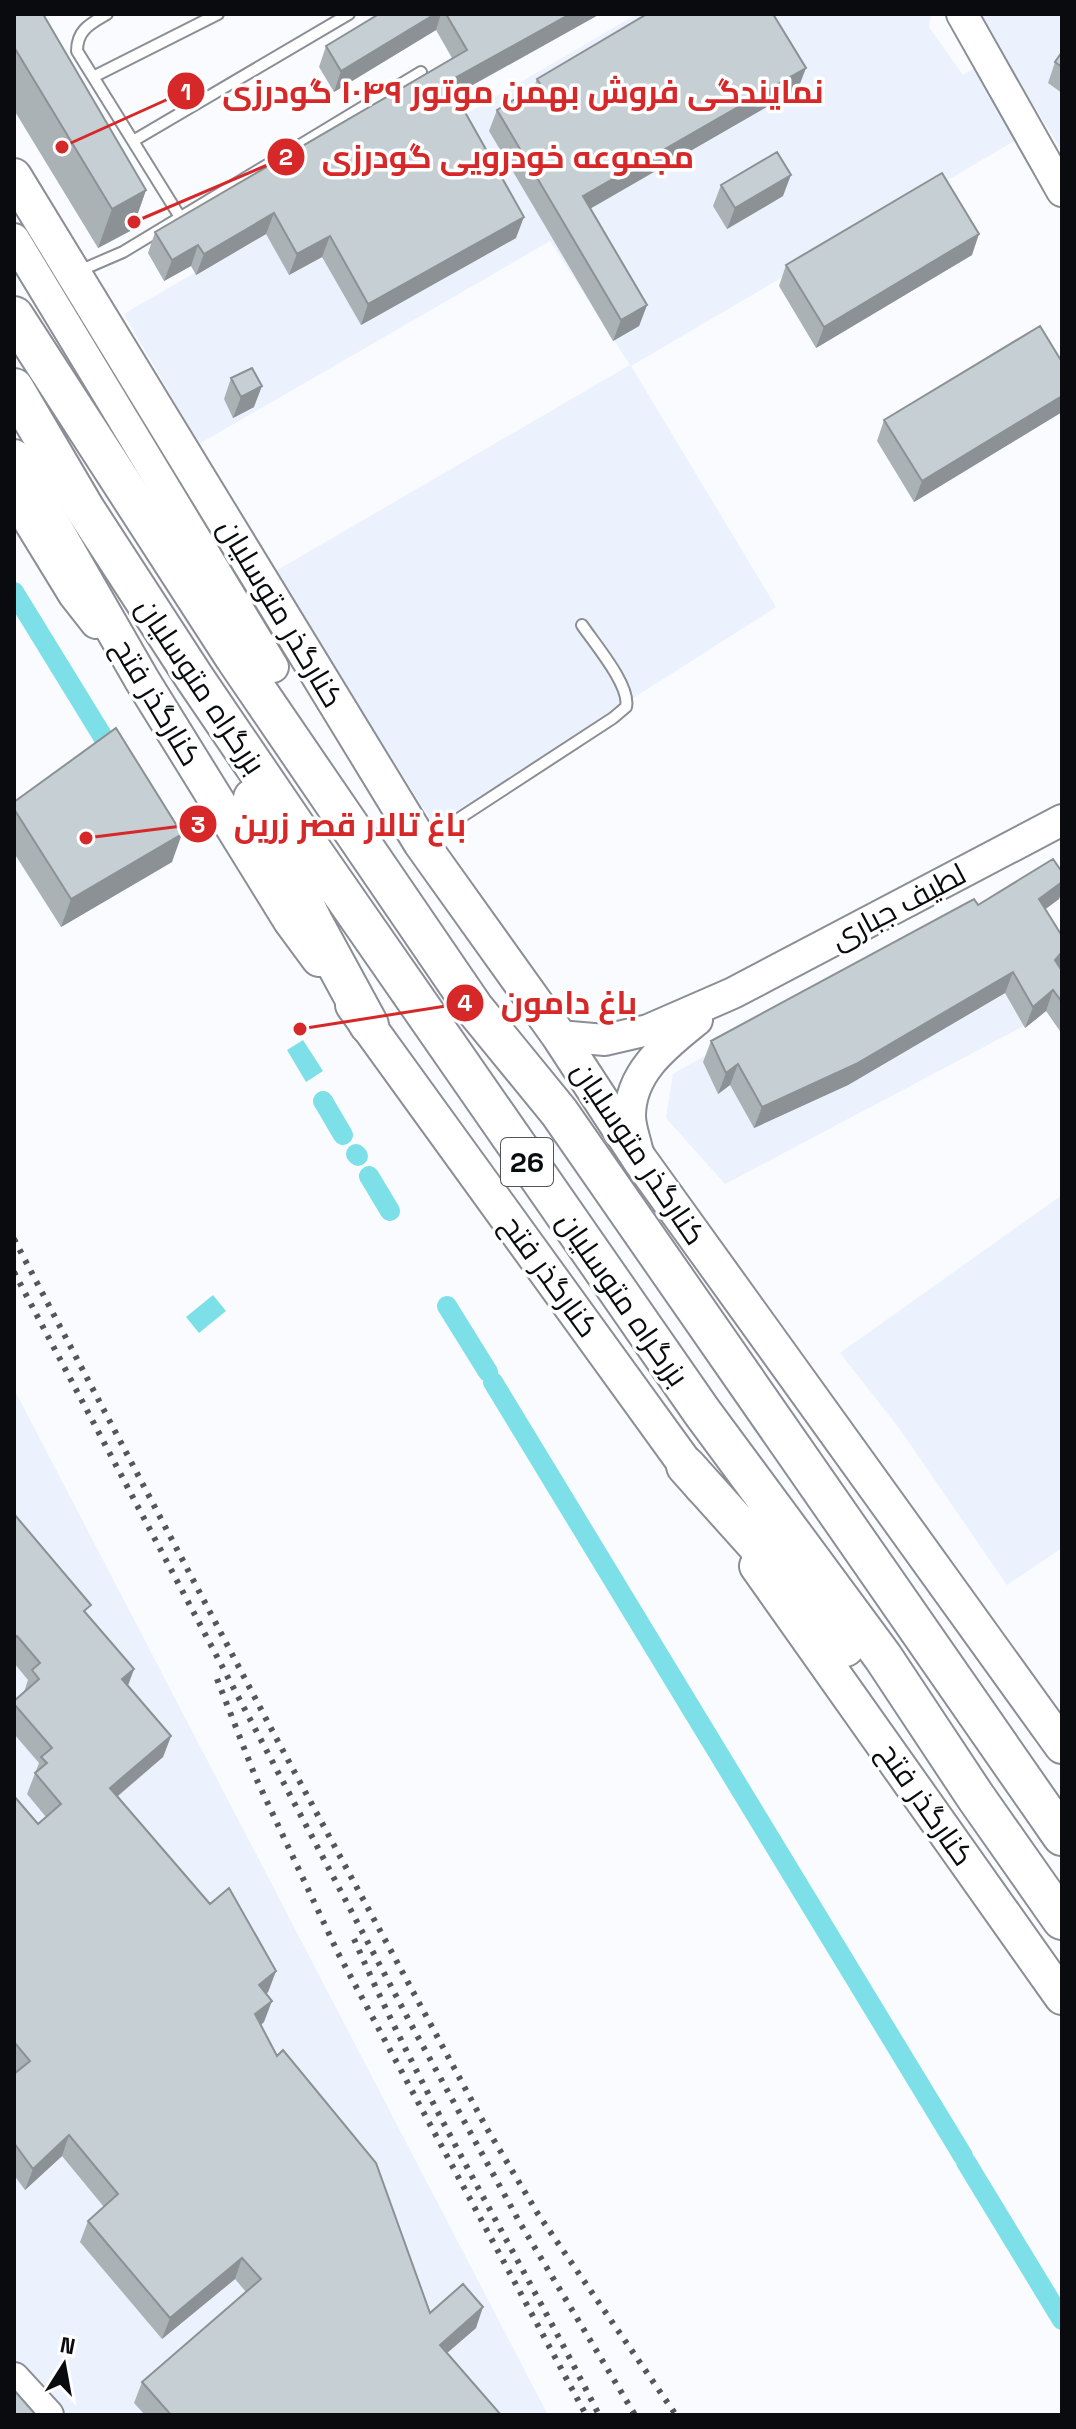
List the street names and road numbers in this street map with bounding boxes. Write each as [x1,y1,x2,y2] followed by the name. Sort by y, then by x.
[209,512,353,714] street label: کنارگذر متوسلیان
[128,590,274,782] street label: بزرگراه متوسلیان
[103,631,210,773] street label: کنارگذر فتح
[824,854,972,958] street label: لطیف جباری
[563,1054,715,1252] street label: کنارگذر متوسلیان
[501,1138,553,1186] road number: 26
[548,1204,698,1394] street label: بزرگراه متوسلیان
[492,1207,608,1346] street label: کنارگذر فتح
[868,1735,983,1874] street label: کنارگذر فتح

